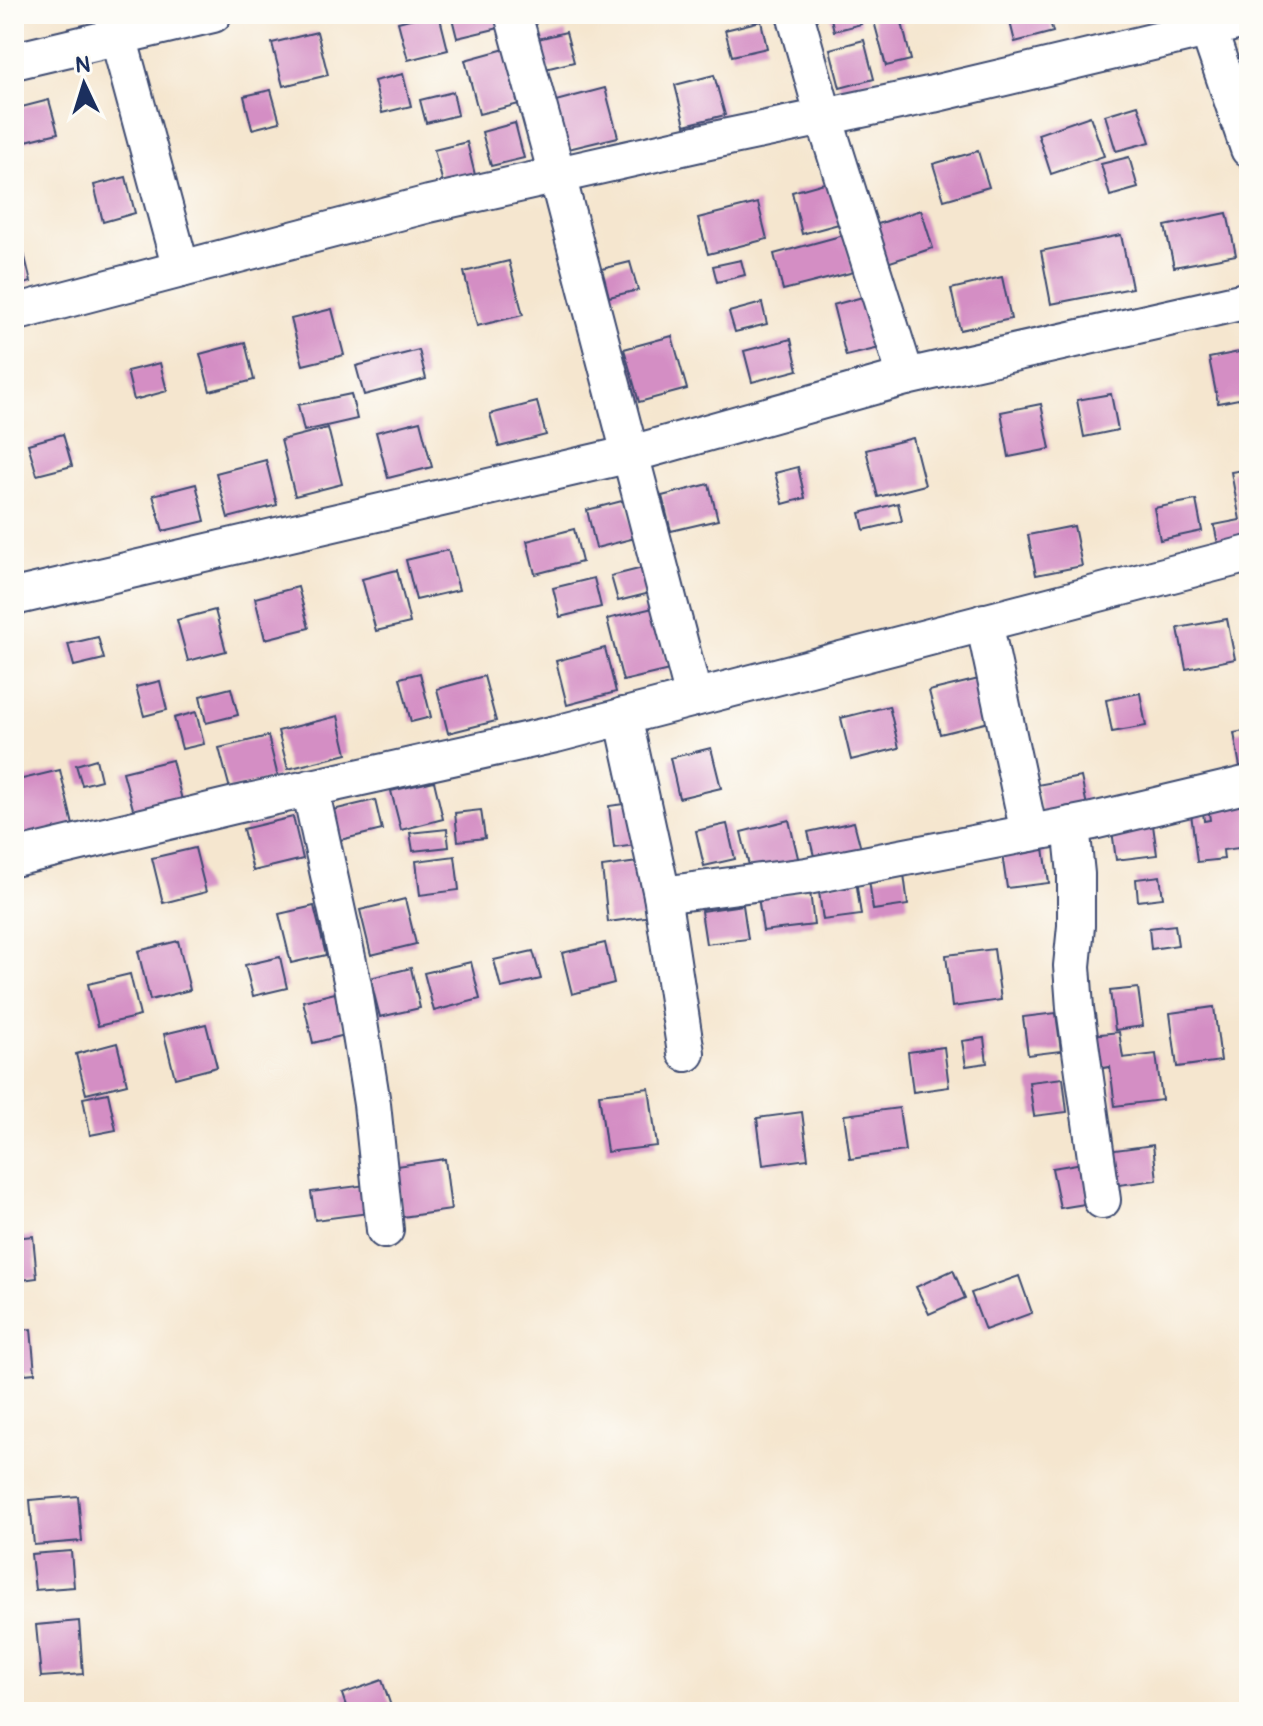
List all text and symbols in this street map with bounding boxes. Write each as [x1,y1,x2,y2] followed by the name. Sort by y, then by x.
[44,44,124,124] north arrow
[74,51,91,80] text: N

